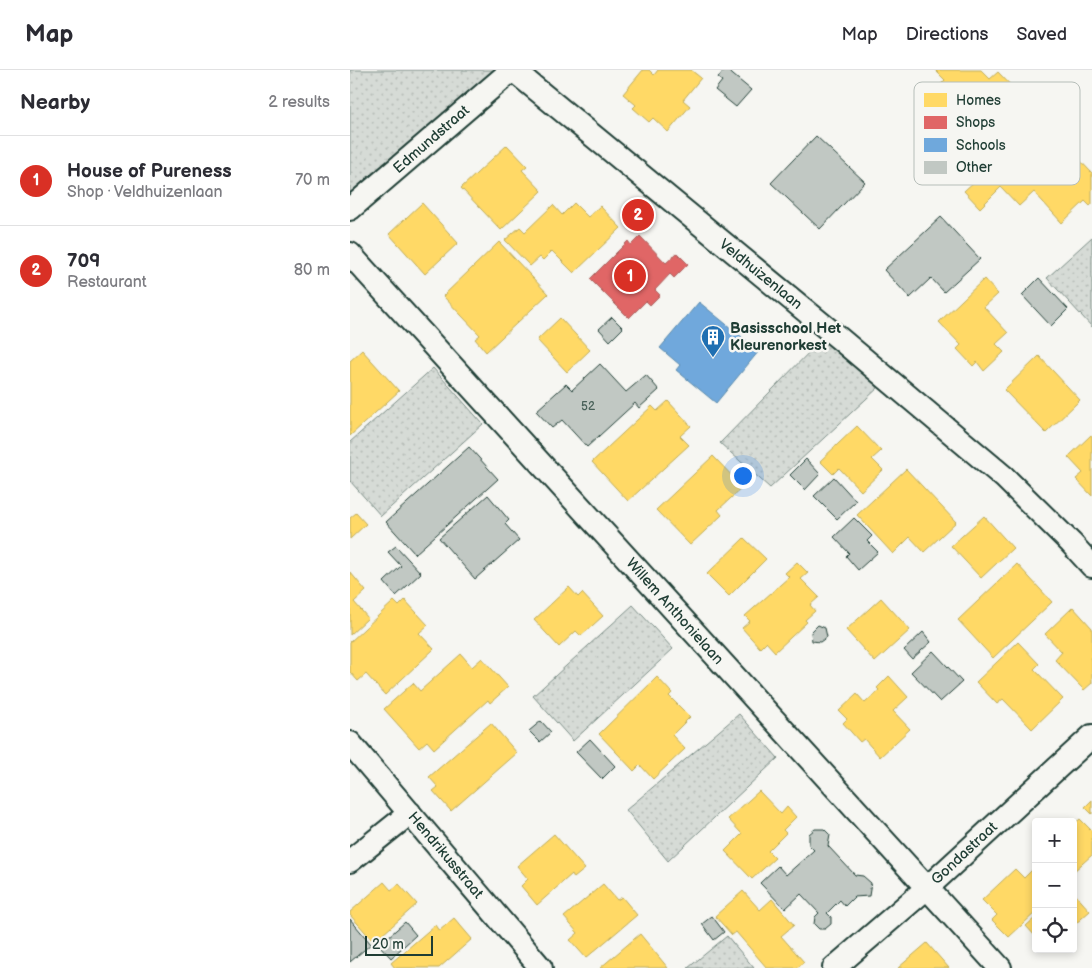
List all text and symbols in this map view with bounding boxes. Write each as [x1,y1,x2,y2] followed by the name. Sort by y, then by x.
[25,20,73,49] text: Map
[842,24,878,45] text: Map
[906,24,988,45] text: Directions
[1016,24,1067,45] text: Saved
[914,82,1080,185] legend
[20,90,90,115] text: Nearby
[956,92,1001,109] text: Homes
[268,93,330,112] text: 2 results
[389,101,474,178] street label: Edmundstraat
[956,114,995,131] text: Shops
[956,137,1006,154] text: Schools
[956,159,993,176] text: Other
[67,160,232,183] text: House of Pureness
[33,171,39,190] text: 1
[295,171,330,190] text: 70 m
[67,183,223,202] text: Shop · Veldhuizenlaan
[622,196,654,234] pin: 2
[715,235,806,314] street label: Veldhuizenlaan
[67,250,100,273] text: 709
[614,257,646,295] pin: 1
[31,261,41,280] text: 2
[294,261,330,280] text: 80 m
[67,273,147,292] text: Restaurant
[730,319,841,355] place label: Basisschool Het Kleurenorkest
[700,324,726,358] building icon: Basisschool Het Kleurenorkest
[581,399,595,414] house number: 52
[730,463,756,489] your location
[622,554,728,669] street label: Willem Anthonielaan
[404,808,488,903] street label: Hendrikusstraat
[927,817,1002,889] street label: Gondastraat
[1032,818,1077,953] map controls
[1032,818,1077,863] button: +
[1032,863,1077,908] button: −
[1032,908,1077,953] button: locate
[365,933,432,956] scale bar
[372,936,404,953] text: 20 m

